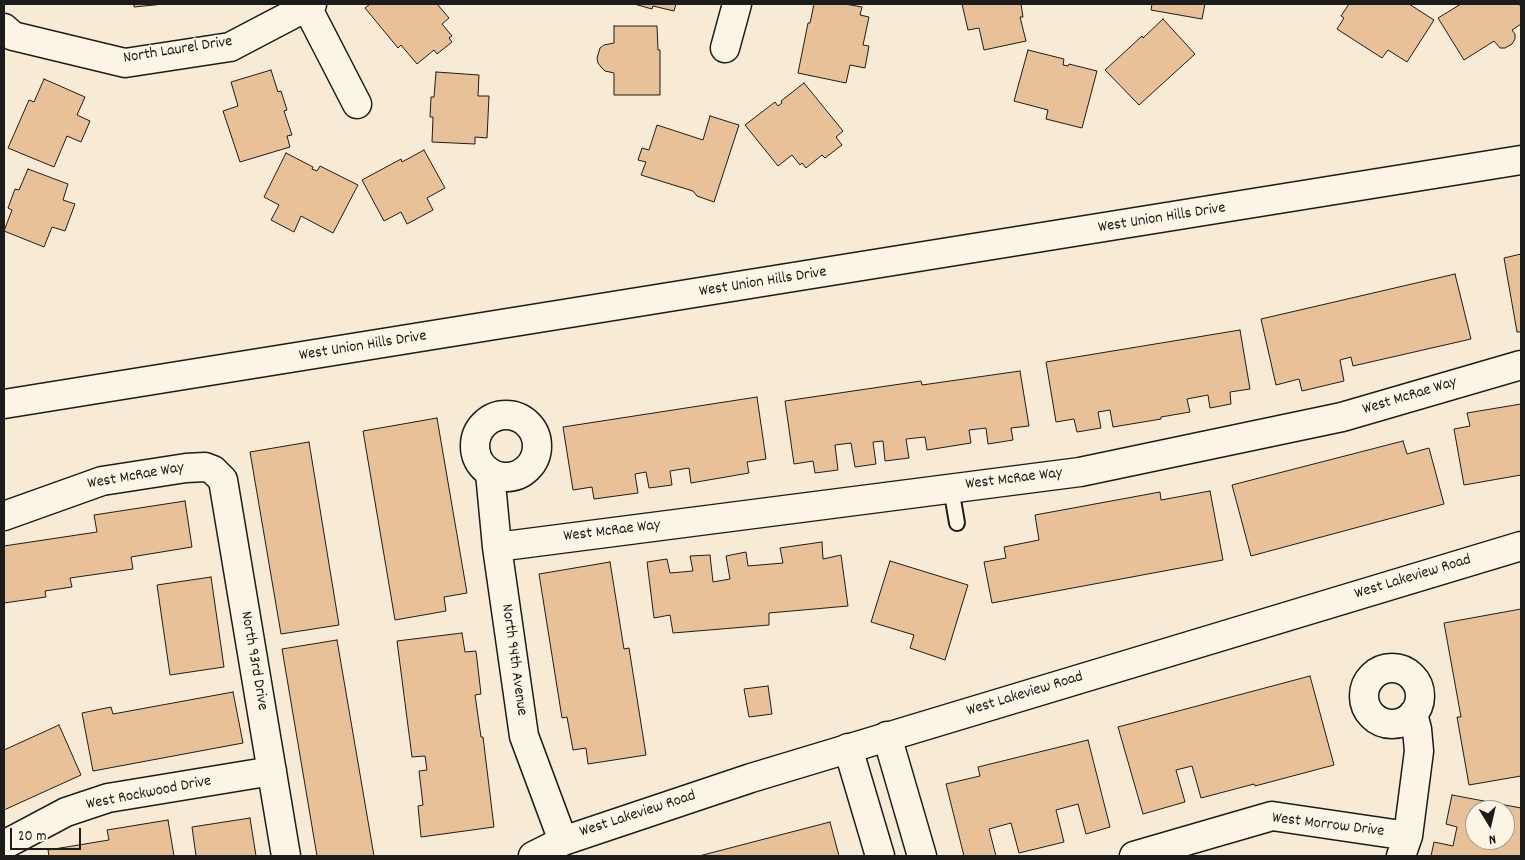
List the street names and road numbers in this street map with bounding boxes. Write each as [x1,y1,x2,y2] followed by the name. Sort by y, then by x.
[122,33,234,69] street label: North Laurel Drive
[1097,199,1227,239] street label: West Union Hills Drive
[698,263,828,303] street label: West Union Hills Drive
[298,327,428,367] street label: West Union Hills Drive
[1361,374,1459,420] street label: West McRae Way
[86,459,186,495] street label: West McRae Way
[964,465,1064,495] street label: West McRae Way
[562,517,662,547] street label: West McRae Way
[1352,551,1474,605] street label: West Lakeview Road
[496,603,530,717] street label: North 94th Avenue
[235,610,271,712] street label: North 93rd Drive
[964,668,1086,722] street label: West Lakeview Road
[85,772,213,816] street label: West Rockwood Drive
[578,787,698,843] street label: West Lakeview Road
[1271,810,1385,842] street label: West Morrow Drive

